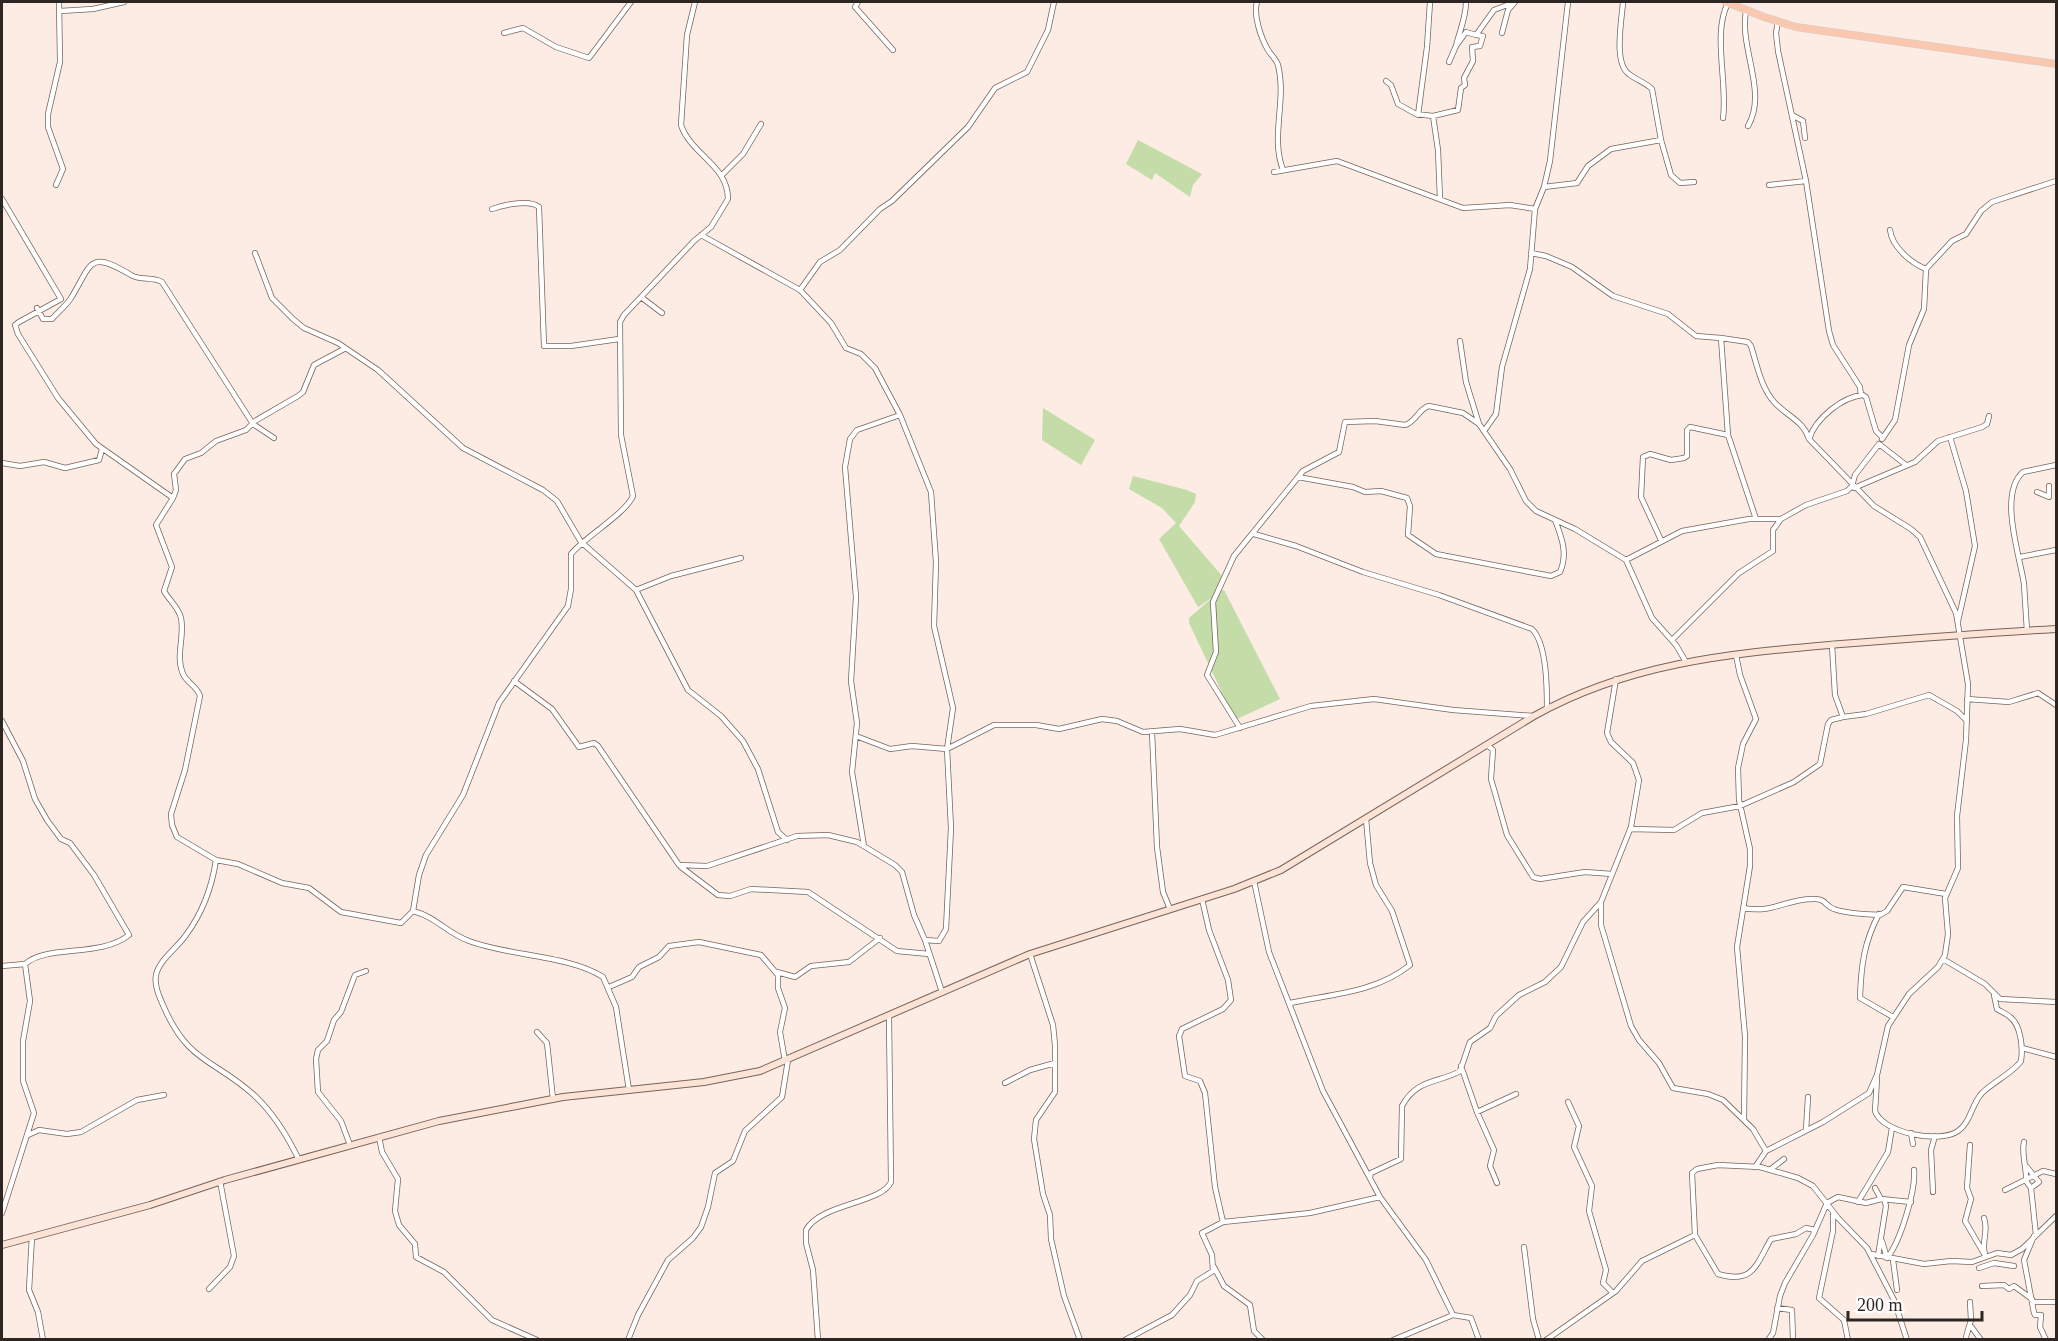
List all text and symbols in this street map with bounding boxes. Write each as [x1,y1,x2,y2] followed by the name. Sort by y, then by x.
[1848,1284,1982,1322] scale bar
[1857,1295,1903,1315] text: 200 m

